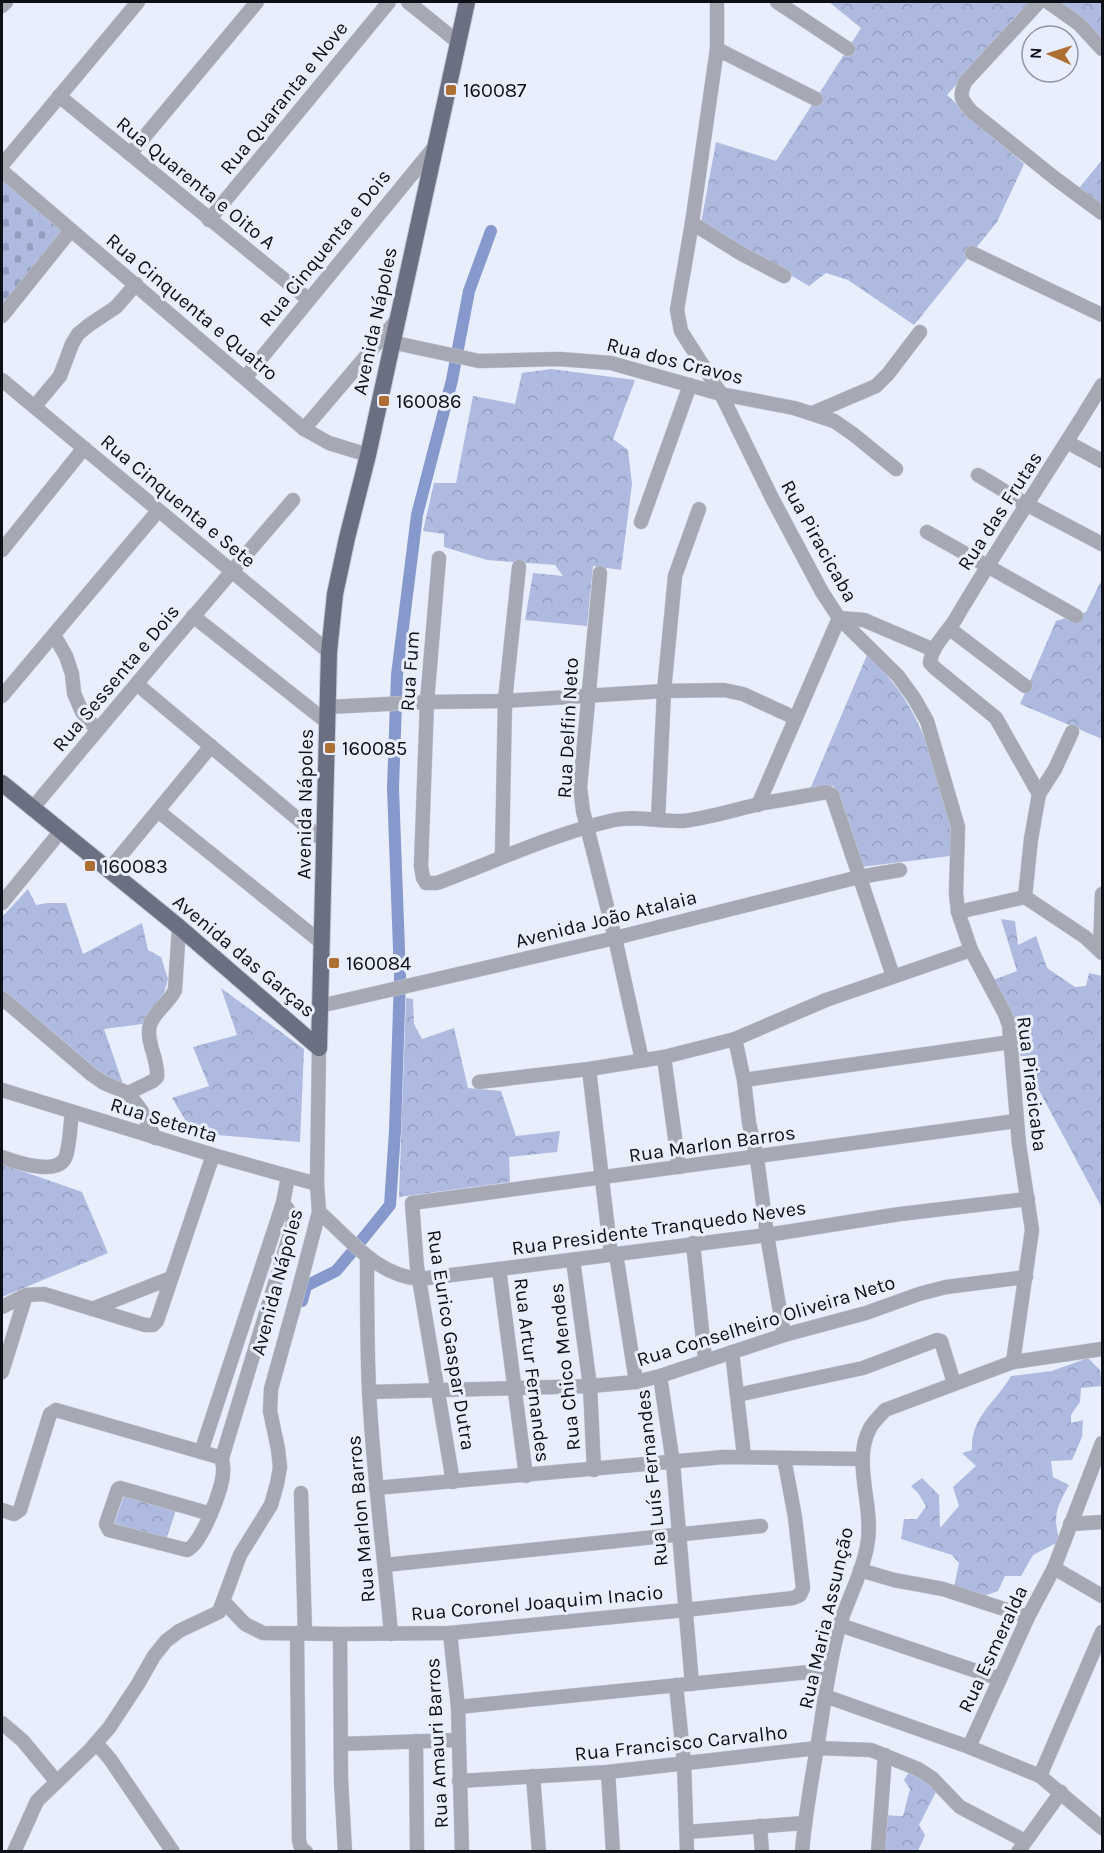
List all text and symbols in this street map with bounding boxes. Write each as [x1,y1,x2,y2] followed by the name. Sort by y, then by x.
[215,17,353,179] street label: Rua Quaranta e Nove
[1020,24,1080,84] north arrow
[1026,47,1045,59] text: N
[463,79,527,102] place label: 160087
[444,83,458,97] marker: 160087
[112,112,280,254] street label: Rua Quarenta e Oito A
[255,165,395,331] street label: Rua Cinquenta e Dois
[102,229,282,385] street label: Rua Cinquenta e Quatro
[348,245,402,397] street label: Avenida Nápoles
[604,333,746,389] street label: Rua dos Cravos
[396,390,462,413] place label: 160086
[377,394,391,408] marker: 160086
[96,430,260,572] street label: Rua Cinquenta e Sete
[953,447,1047,575] street label: Rua das Frutas
[776,476,862,606] street label: Rua Piracicaba
[48,600,184,756] street label: Rua Sessenta e Dois
[396,630,424,712] street label: Rua Fum
[553,657,583,799] street label: Rua Delfin Neto
[292,728,318,880] street label: Avenida Nápoles
[342,737,407,760] place label: 160085
[323,741,337,755] marker: 160085
[102,855,168,878] place label: 160083
[83,859,97,873] marker: 160083
[513,885,699,953] street label: Avenida João Atalaia
[168,890,320,1022] street label: Avenida das Garças
[346,952,411,975] place label: 160084
[327,956,341,970] marker: 160084
[1012,1015,1052,1153] street label: Rua Piracicaba
[108,1093,220,1147] street label: Rua Setenta
[627,1121,797,1167] street label: Rua Marlon Barros
[510,1196,808,1260] street label: Rua Presidente Tranquedo Neves
[246,1206,308,1358] street label: Avenida Nápoles
[422,1228,480,1452] street label: Rua Eurico Gaspar Dutra
[634,1271,898,1371] street label: Rua Conselheiro Oliveira Neto
[509,1276,555,1464] street label: Rua Artur Fernandes
[545,1282,585,1452] street label: Rua Chico Mendes
[631,1388,673,1568] street label: Rua Luís Fernandes
[342,1434,380,1604] street label: Rua Marlon Barros
[794,1525,858,1711] street label: Rua Maria Assunção
[410,1581,664,1625] street label: Rua Coronel Joaquim Inacio
[954,1582,1032,1716] street label: Rua Esmeralda
[421,1657,453,1829] street label: Rua Amauri Barros
[573,1720,789,1766] street label: Rua Francisco Carvalho

